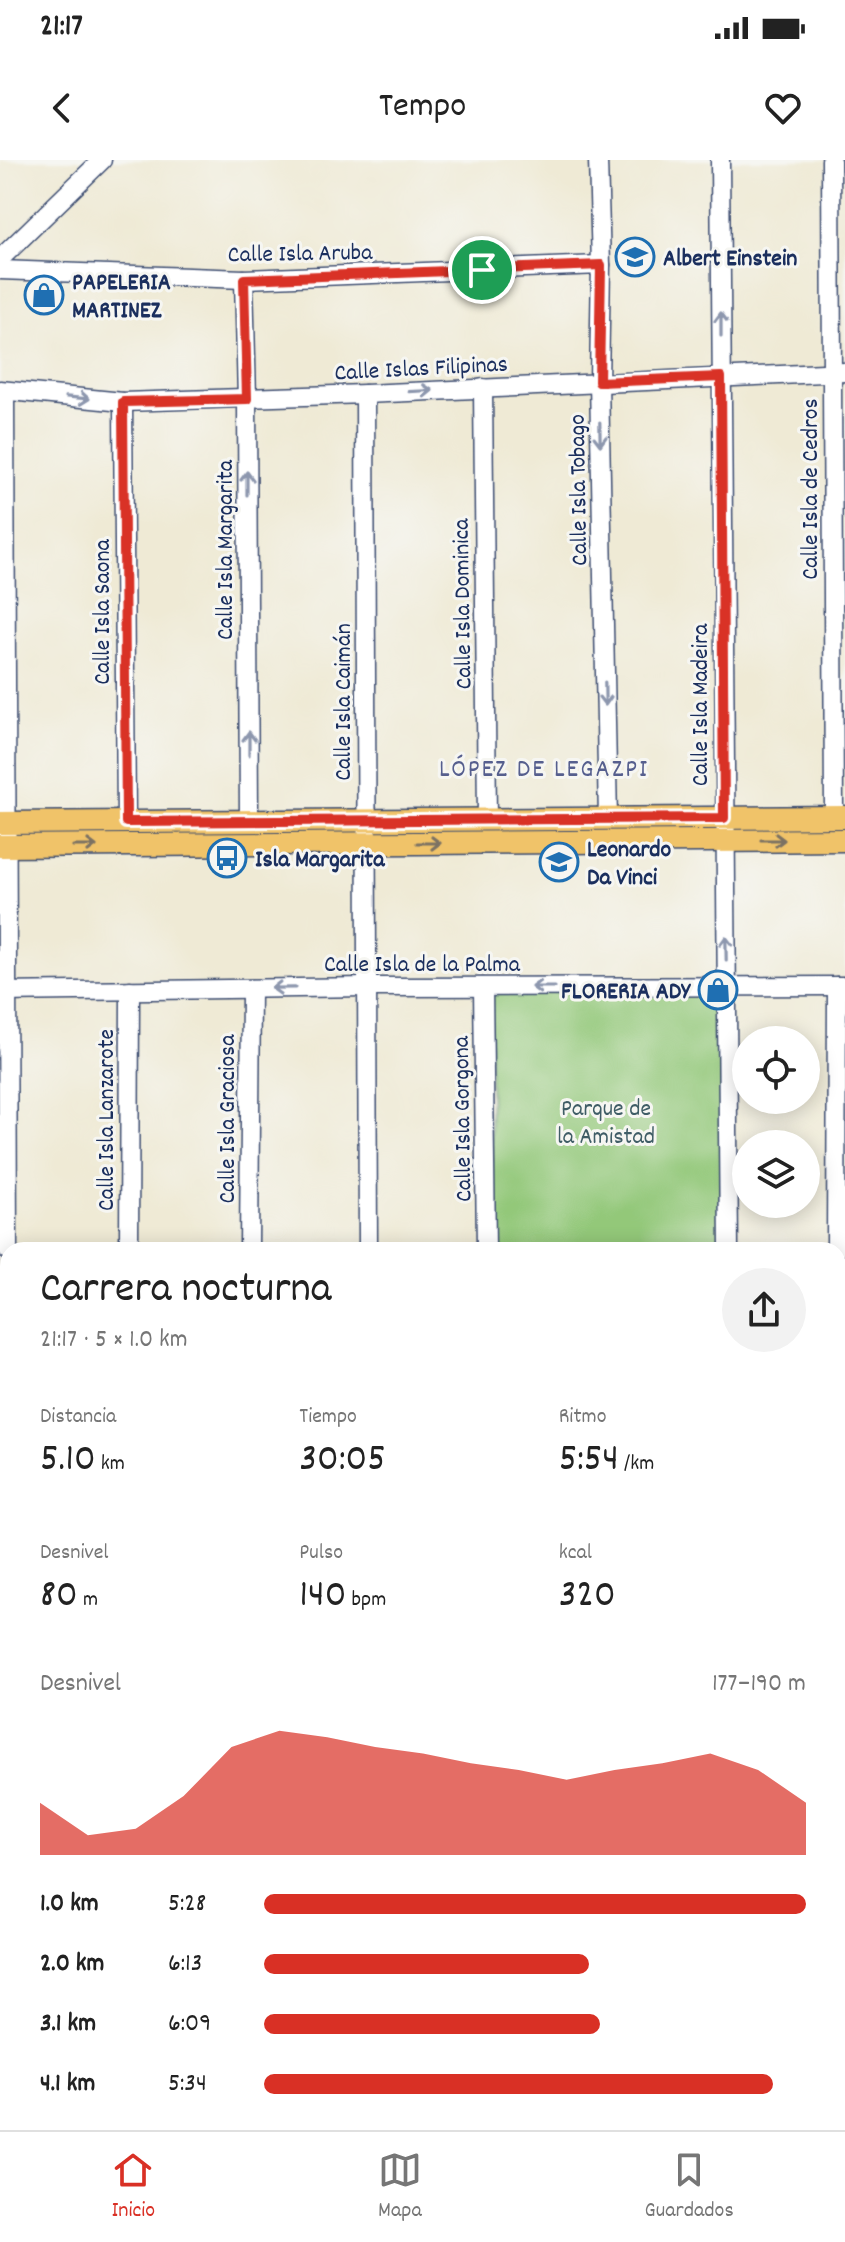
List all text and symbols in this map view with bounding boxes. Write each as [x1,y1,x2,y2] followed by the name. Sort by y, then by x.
[40,7,83,50] text: 21:17
[379,82,466,134] text: Tempo
[40,86,84,130] icon: back
[761,86,805,130] icon: heart
[448,236,516,304] pin
[614,236,656,278] school or university icon: Albert Einstein
[227,237,373,273] street label: Calle Isla Aruba
[663,243,797,277] place label: Albert Einstein
[460,248,504,292] icon: arrive
[72,267,171,329] place label: PAPELERIA MARTINEZ
[23,274,65,316] shop icon: PAPELERIA MARTINEZ
[713,311,729,338] one-way arrow
[333,348,509,392] street label: Calle Islas Filipinas
[407,384,434,399] one-way arrow
[64,390,90,405] one-way arrow
[795,398,829,580] street label: Calle Isla de Cedros
[562,414,598,566] street label: Calle Isla Tobago
[592,420,607,447] one-way arrow
[210,459,244,640] street label: Calle Isla Margarita
[239,470,255,497] one-way arrow
[445,517,482,690] street label: Calle Isla Dominica
[87,539,121,685] street label: Calle Isla Saona
[328,623,362,781] street label: Calle Isla Caimán
[685,623,719,786] street label: Calle Isla Madeira
[598,680,613,707] one-way arrow
[241,730,256,757] one-way arrow
[439,752,649,789] district label: LÓPEZ DE LEGAZPI
[759,833,786,848] one-way arrow
[587,834,672,896] place label: Leonardo Da Vinci
[415,835,442,851] one-way arrow
[206,837,248,879] bus stop icon: Isla Margarita
[71,838,98,854] one-way arrow
[538,841,580,883] school or university icon: Leonardo Da Vinci
[255,844,385,878] place label: Isla Margarita
[718,935,734,962] one-way arrow
[324,949,521,983] street label: Calle Isla de la Palma
[697,969,739,1011] shop icon: FLORERIA ADY
[561,976,691,1010] place label: FLORERIA ADY
[530,979,557,995] one-way arrow
[270,980,297,996] one-way arrow
[732,1026,820,1218] map controls
[732,1026,820,1114] button: locate
[91,1029,125,1211] street label: Calle Isla Lanzarote
[212,1034,246,1203] street label: Calle Isla Graciosa
[446,1035,482,1202] street label: Calle Isla Gorgona
[557,1093,655,1155] park label: Parque de la Amistad
[732,1130,820,1218] button: layers
[40,1260,332,1323] text: Carrera nocturna
[722,1268,806,1352] button: share
[40,1322,188,1359] text: 21:17 · 5 × 1.0 km
[40,1402,116,1433] text: Distancia
[299,1402,357,1433] text: Tiempo
[559,1402,606,1433] text: Ritmo
[40,1433,96,1490] text: 5.10
[299,1433,386,1490] text: 30:05
[559,1433,619,1490] text: 5:54
[96,1449,125,1480] text: km
[619,1449,654,1480] text: /km
[40,1538,109,1569] text: Desnivel
[299,1538,343,1569] text: Pulso
[559,1538,592,1569] text: kcal
[40,1569,78,1626] text: 80
[299,1569,347,1626] text: 140
[559,1569,616,1626] text: 320
[78,1585,98,1616] text: m
[347,1585,386,1616] text: bpm
[40,1666,121,1703] text: Desnivel
[712,1666,806,1703] text: 177–190 m
[40,1886,99,1923] text: 1.0 km
[168,1886,206,1923] text: 5:28
[40,1946,104,1983] text: 2.0 km
[168,1946,202,1983] text: 6:13
[40,2006,96,2043] text: 3.1 km
[168,2006,211,2043] text: 6:09
[40,2066,95,2103] text: 4.1 km
[168,2066,207,2103] text: 5:34
[111,2148,155,2227] tab: Inicio
[378,2148,422,2227] tab: Mapa
[645,2148,734,2227] tab: Guardados

